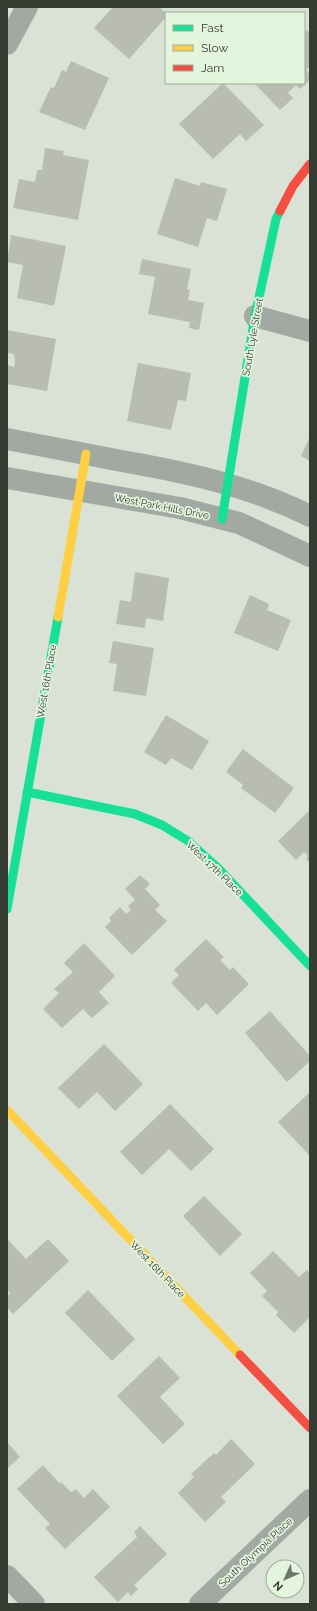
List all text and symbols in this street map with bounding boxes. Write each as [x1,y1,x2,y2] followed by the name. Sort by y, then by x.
[165,12,305,84] legend
[201,21,224,35] text: Fast
[201,41,228,55] text: Slow
[201,61,224,75] text: Jam
[240,297,265,377] street label: South Lyle Street
[114,492,210,521] street label: West Park Hills Drive
[35,644,58,719] street label: West 16th Place
[184,839,245,898] street label: West 17th Place
[128,1239,187,1300] street label: West 16th Place
[216,1515,294,1589] street label: South Olympia Place
[265,1559,305,1599] north arrow
[271,1578,286,1593] text: N

